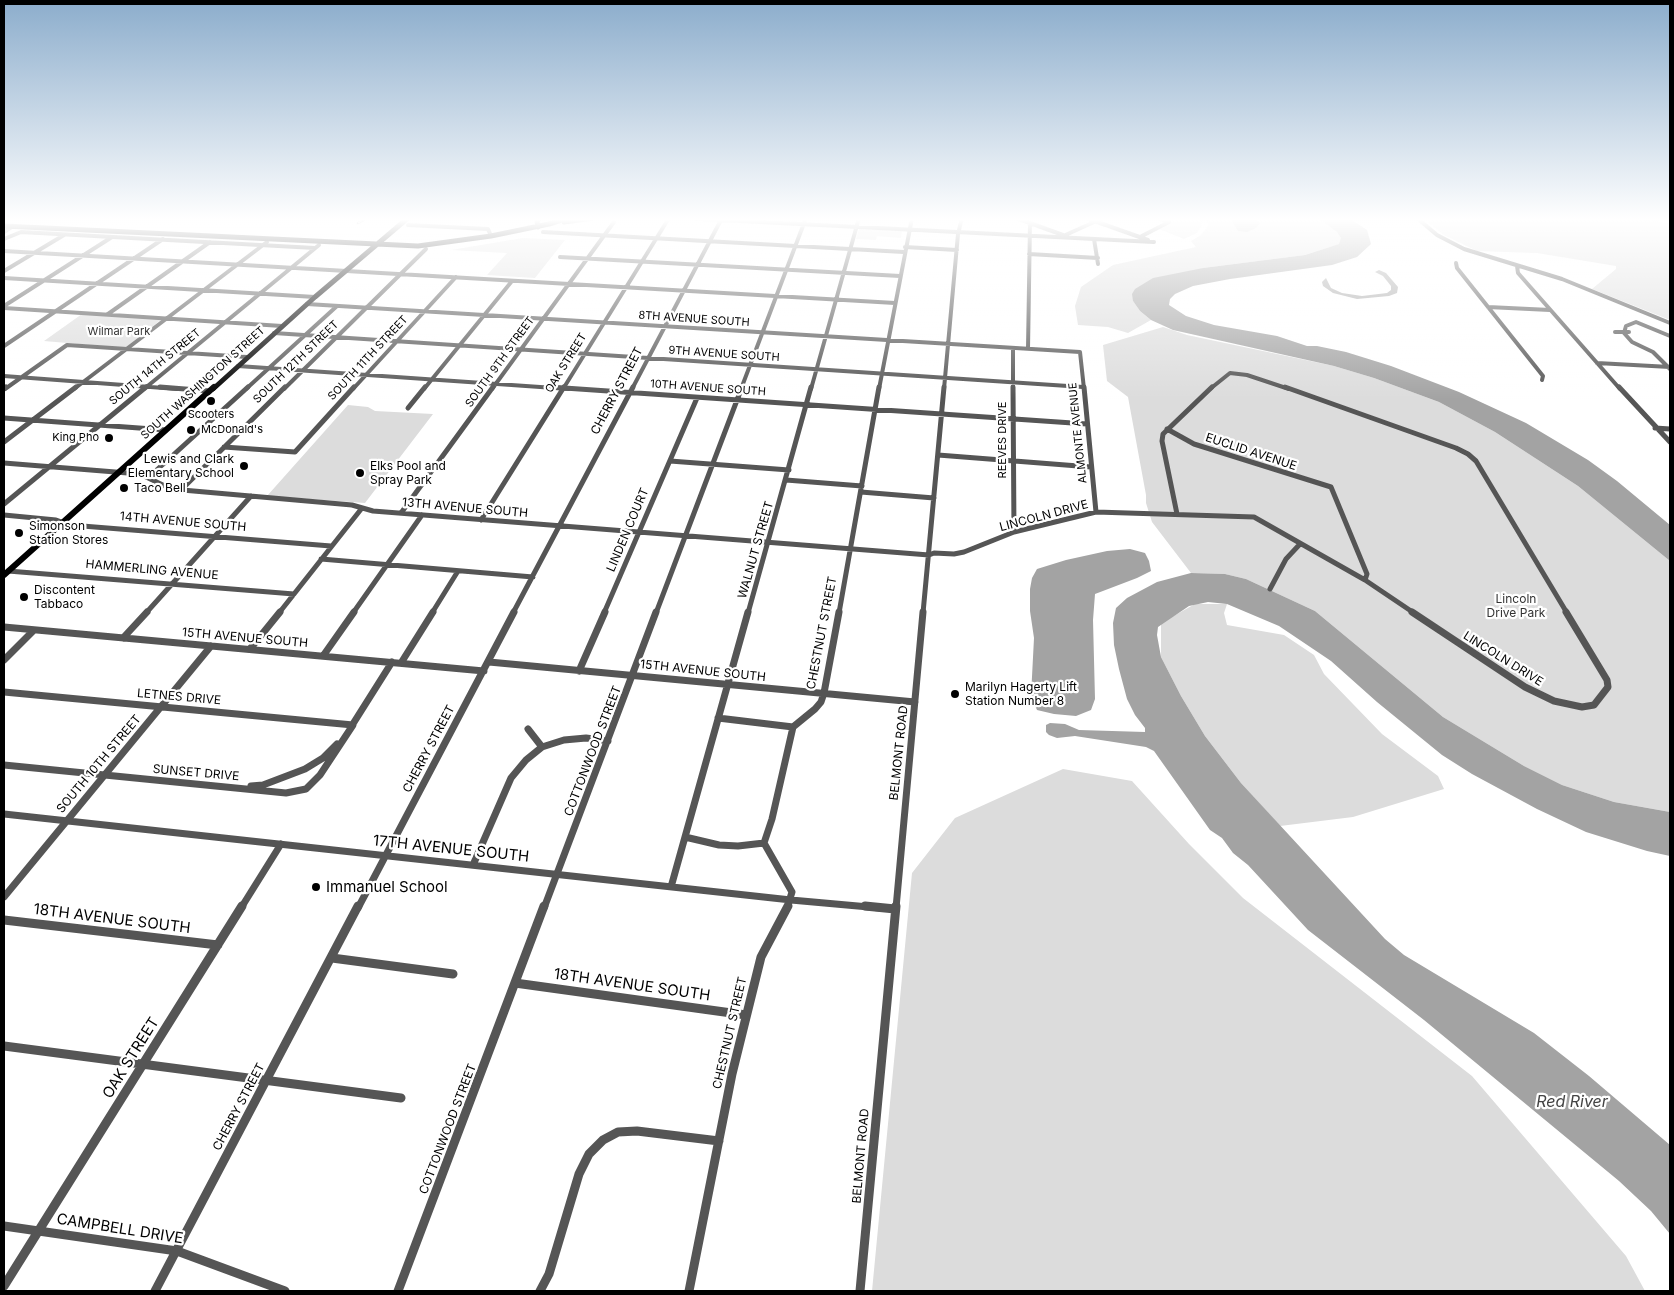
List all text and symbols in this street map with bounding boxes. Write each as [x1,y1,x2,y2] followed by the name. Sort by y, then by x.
[638,309,750,329] street label: 8TH AVENUE SOUTH
[325,313,411,403] street label: SOUTH 11TH STREET
[463,314,537,410] street label: SOUTH 9TH STREET
[251,318,341,406] street label: SOUTH 12TH STREET
[138,324,268,442] street label: SOUTH WASHINGTON STREET
[88,325,150,339] park label: Wilmar Park
[107,326,203,408] street label: SOUTH 14TH STREET
[542,331,590,395] street label: OAK STREET
[668,344,780,364] street label: 9TH AVENUE SOUTH
[588,345,646,437] street label: CHERRY STREET
[650,377,766,399] street label: 10TH AVENUE SOUTH
[1066,382,1090,484] street label: ALMONTE AVENUE
[205,395,217,407] marker: Scooters
[996,402,1010,478] street label: REEVES DRIVE
[188,408,234,422] place label: Scooters
[201,423,263,437] place label: McDonald's
[185,424,197,436] marker: McDonald's
[1204,430,1298,474] street label: EUCLID AVENUE
[52,431,99,445] place label: King Pho
[103,432,115,444] marker: King Pho
[128,452,234,480] place label: Lewis and Clark Elementary School
[370,459,446,487] place label: Elks Pool and Spray Park
[238,460,250,472] marker: Lewis and Clark Elementary School
[354,467,366,479] marker: Elks Pool and Spray Park
[134,481,186,495] place label: Taco Bell
[118,482,130,494] marker: Taco Bell
[604,486,652,574] street label: LINDEN COURT
[401,495,529,521] street label: 13TH AVENUE SOUTH
[998,497,1090,535] street label: LINCOLN DRIVE
[735,500,777,600] street label: WALNUT STREET
[119,509,247,535] street label: 14TH AVENUE SOUTH
[29,519,108,547] place label: Simonson Station Stores
[13,527,25,539] marker: Simonson Station Stores
[85,557,219,583] street label: HAMMERLING AVENUE
[804,575,840,691] street label: CHESTNUT STREET
[34,583,95,611] place label: Discontent Tabbaco
[18,591,30,603] marker: Discontent Tabbaco
[1487,592,1545,620] park label: Lincoln Drive Park
[182,625,308,651] street label: 15TH AVENUE SOUTH
[1460,629,1546,689] street label: LINCOLN DRIVE
[639,657,767,685] street label: 15TH AVENUE SOUTH
[965,680,1077,708] place label: Marilyn Hagerty Lift Station Number 8
[561,684,625,818] street label: COTTONWOOD STREET
[136,686,222,708] street label: LETNES DRIVE
[949,688,961,700] marker: Marilyn Hagerty Lift Station Number 8
[400,703,458,795] street label: CHERRY STREET
[887,705,911,801] street label: BELMONT ROAD
[54,712,144,816] street label: SOUTH 10TH STREET
[152,762,240,784] street label: SUNSET DRIVE
[372,832,530,866] street label: 17TH AVENUE SOUTH
[326,878,448,896] place label: Immanuel School
[310,881,322,893] marker: Immanuel School
[33,900,191,938] street label: 18TH AVENUE SOUTH
[553,965,711,1005] street label: 18TH AVENUE SOUTH
[710,975,750,1091] street label: CHESTNUT STREET
[99,1014,163,1102] street label: OAK STREET
[210,1061,268,1153] street label: CHERRY STREET
[416,1062,480,1196] street label: COTTONWOOD STREET
[1536,1092,1608,1112] water label: Red River
[850,1108,872,1204] street label: BELMONT ROAD
[55,1210,185,1248] street label: CAMPBELL DRIVE

